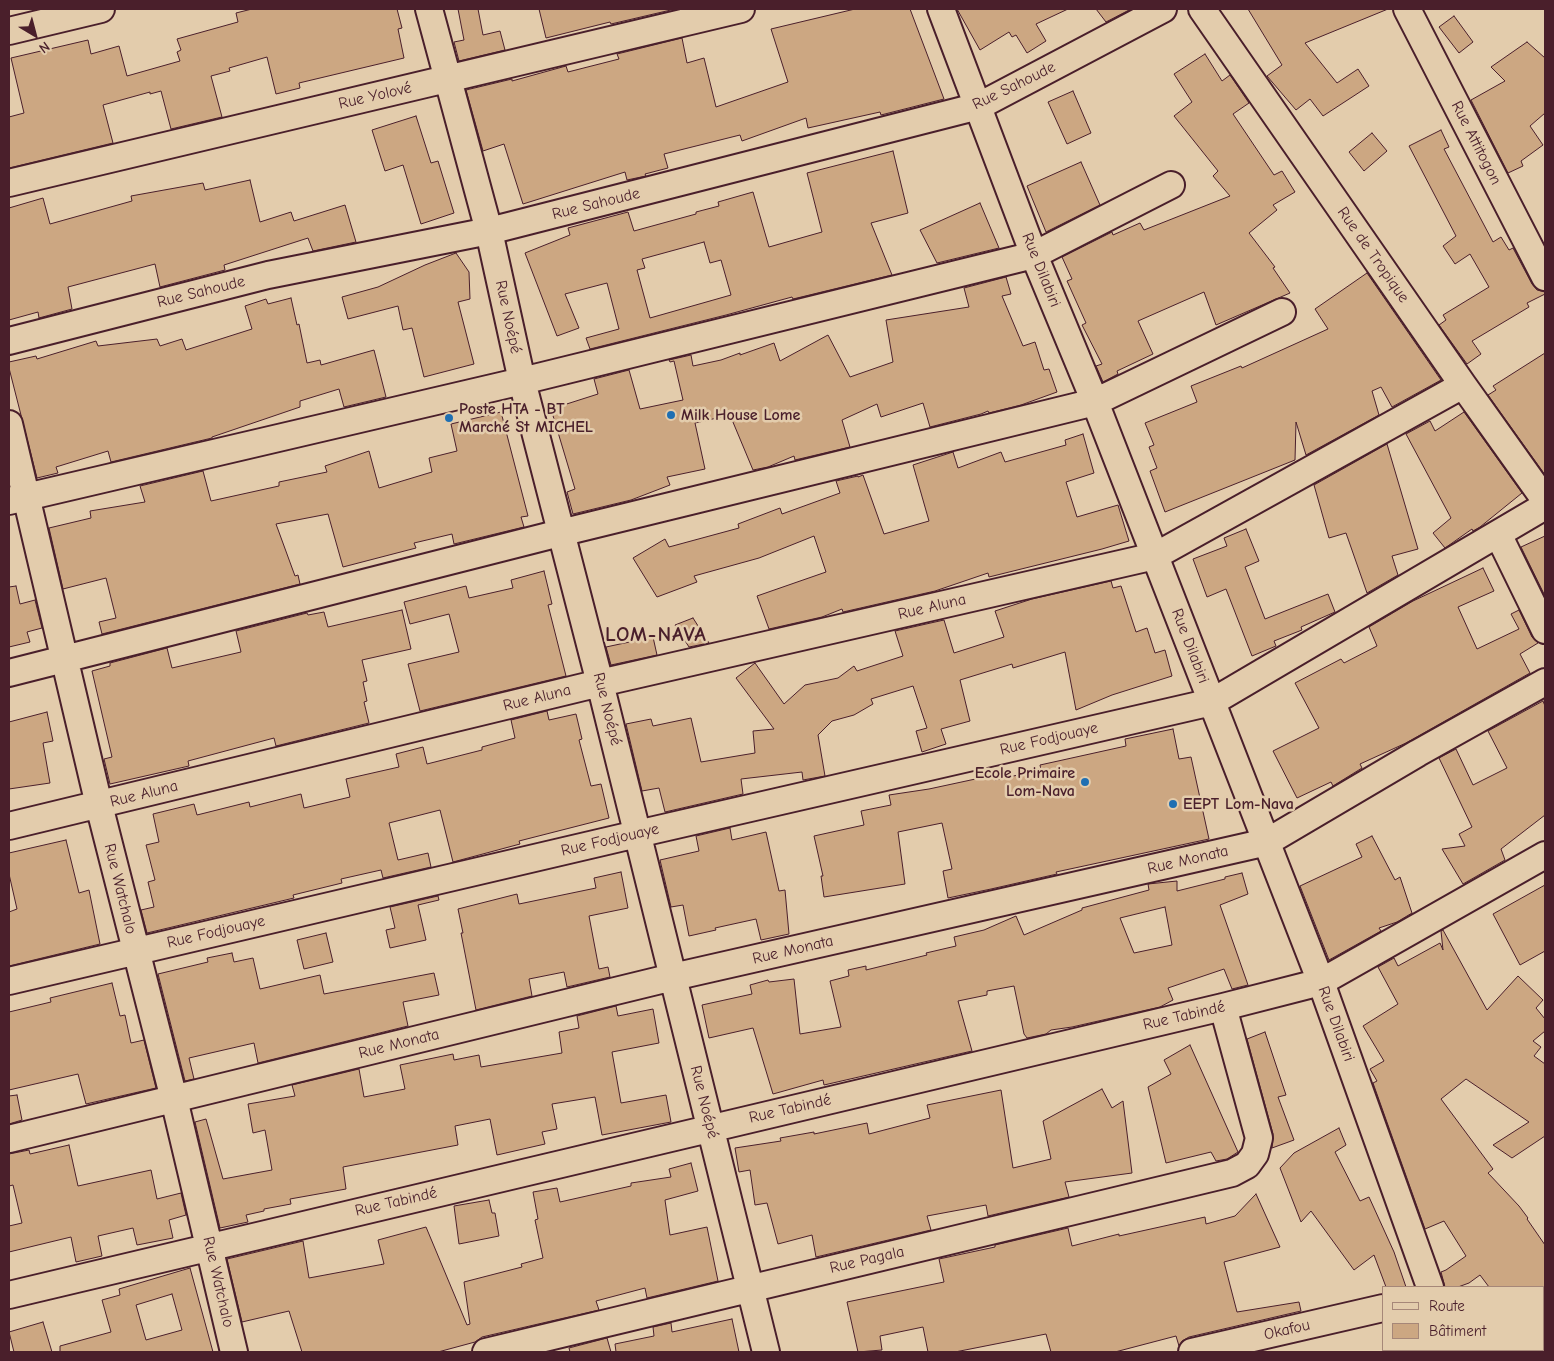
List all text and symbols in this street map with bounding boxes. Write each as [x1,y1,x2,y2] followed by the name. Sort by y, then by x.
[10,10,60,60] north arrow
[36,38,53,57] text: N
[969,58,1059,114] street label: Rue Sahoude
[337,78,413,114] street label: Rue Yolové
[1447,98,1505,188] street label: Rue Attitogon
[550,184,642,224] street label: Rue Sahoude
[1333,203,1413,307] street label: Rue de Tropique
[1017,230,1065,310] street label: Rue Dilabiri
[155,272,247,312] street label: Rue Sahoude
[491,279,525,355] street label: Rue Noépé
[459,399,593,437] place label: Poste HTA - BT Marché St MICHEL
[681,405,800,425] place label: Milk House Lome
[665,409,677,421] marker: Milk House Lome
[443,412,455,424] marker: Poste HTA - BT Marché St MICHEL
[896,590,968,624] street label: Rue Aluna
[1167,606,1213,686] street label: Rue Dilabiri
[604,622,708,648] district label: LOM-NAVA
[589,670,625,748] street label: Rue Noépé
[501,680,573,716] street label: Rue Aluna
[998,718,1100,760] street label: Rue Fodjouaye
[975,763,1075,801] place label: Ecole Primaire Lom-Nava
[108,776,180,812] street label: Rue Aluna
[1079,776,1091,788] marker: Ecole Primaire Lom-Nava
[1183,794,1294,814] place label: EEPT Lom-Nava
[1167,798,1179,810] marker: EEPT Lom-Nava
[559,819,661,861] street label: Rue Fodjouaye
[1146,841,1230,879] street label: Rue Monata
[99,842,141,936] street label: Rue Watchalo
[165,911,267,953] street label: Rue Fodjouaye
[751,931,835,969] street label: Rue Monata
[1314,984,1358,1064] street label: Rue Dilabiri
[1141,997,1227,1035] street label: Rue Tabindé
[357,1025,441,1063] street label: Rue Monata
[686,1063,722,1141] street label: Rue Noépé
[747,1090,833,1128] street label: Rue Tabindé
[353,1183,439,1221] street label: Rue Tabindé
[198,1235,238,1329] street label: Rue Watchalo
[828,1242,906,1278] street label: Rue Pagala
[1382,1286,1544,1351] legend
[1429,1297,1465,1315] text: Route
[1262,1315,1312,1345] street label: Okafou
[1429,1322,1486,1340] text: Bâtiment

